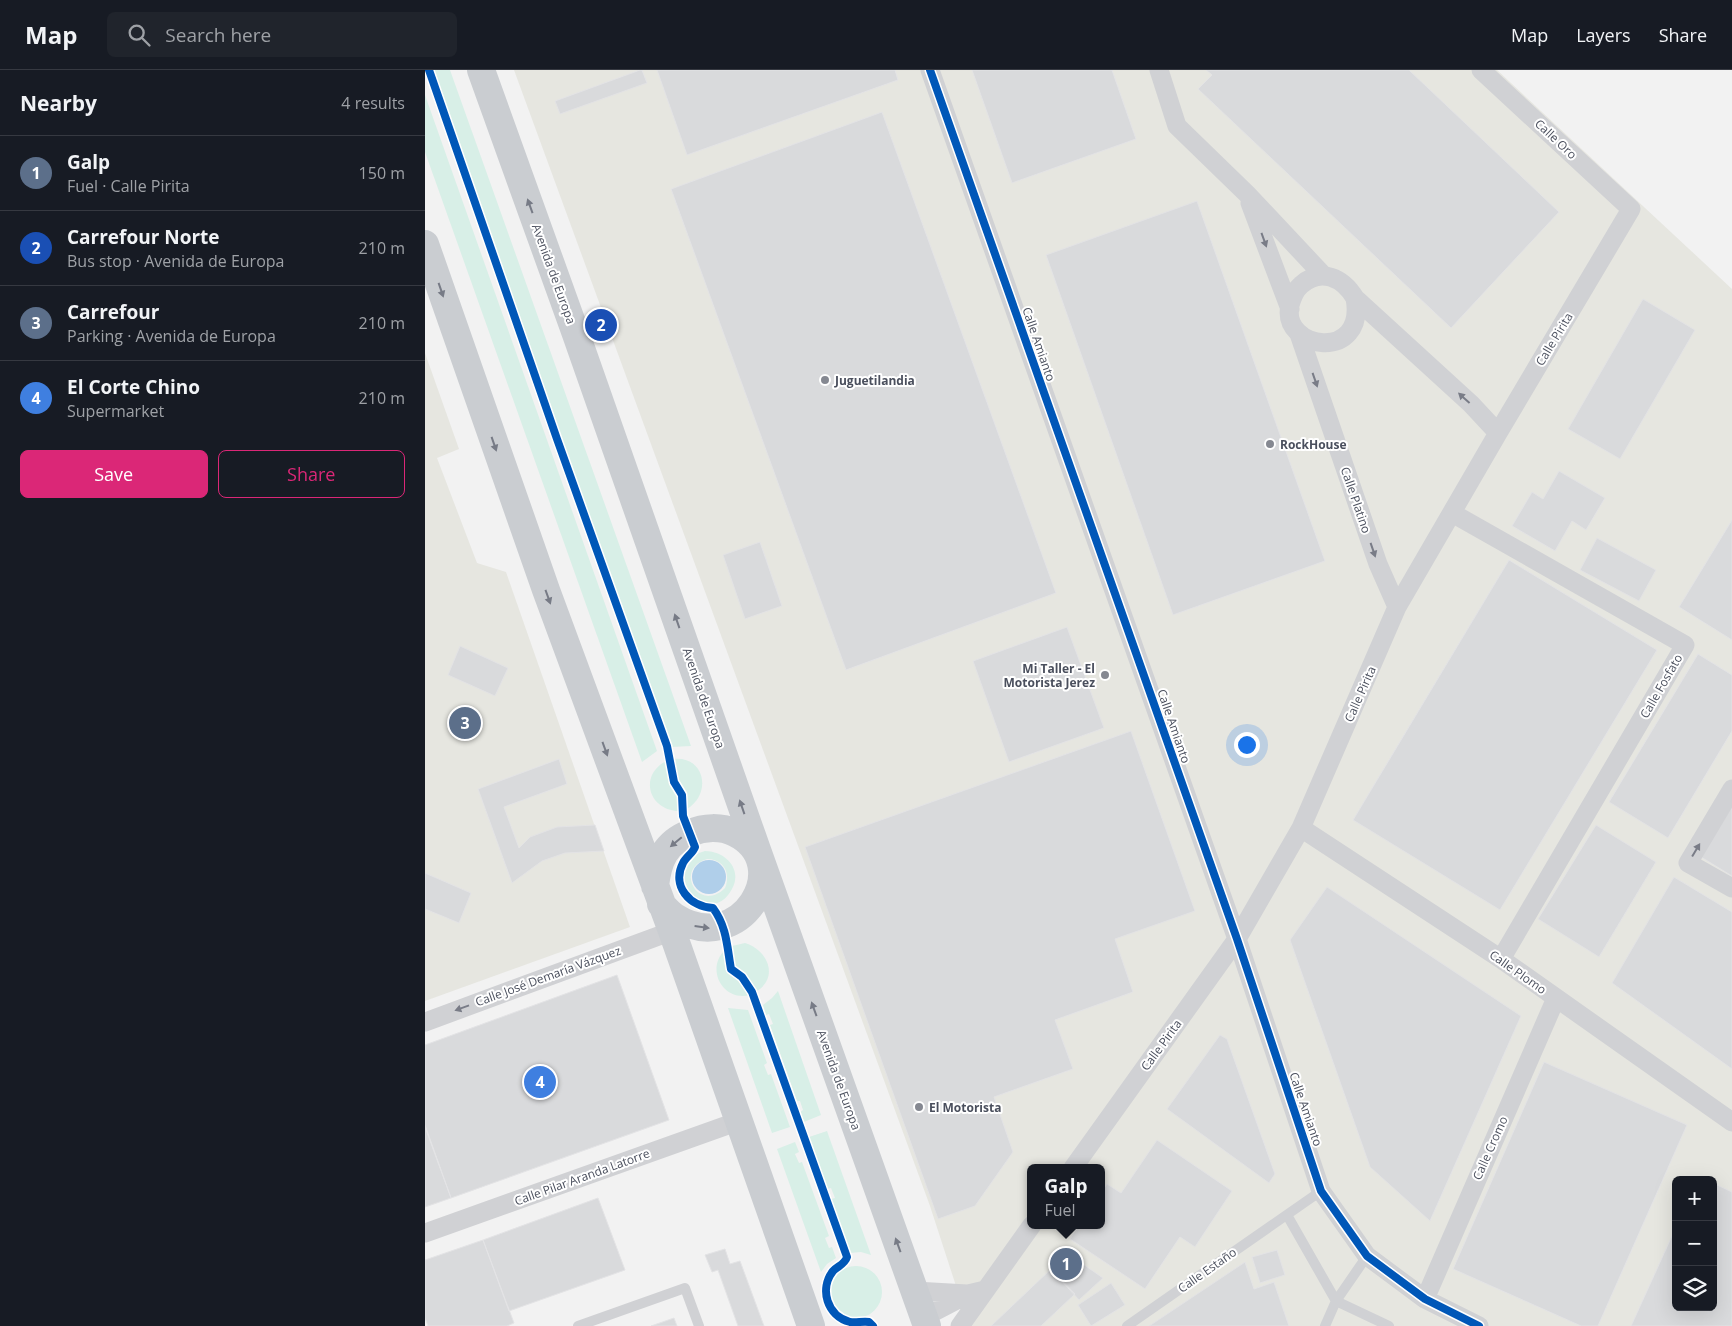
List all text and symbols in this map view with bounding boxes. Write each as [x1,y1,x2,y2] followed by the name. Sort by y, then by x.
[107,12,457,57] search box
[25,18,77,51] text: Map
[125,21,153,49] icon: search
[165,22,271,48] text: Search here
[1511,23,1548,47] text: Map
[1576,23,1631,47] text: Layers
[1659,23,1707,47] text: Share
[20,89,97,117] text: Nearby
[341,92,405,114] text: 4 results
[1531,115,1581,163] street label: Calle Oro
[67,149,110,175] text: Galp
[31,162,41,184] text: 1
[359,162,405,184] text: 150 m
[67,175,190,197] text: Fuel · Calle Pirita
[526,198,534,213] one-way arrow
[528,222,580,326] street label: Avenida de Europa
[67,224,220,250] text: Carrefour Norte
[1260,233,1268,248] one-way arrow
[31,237,41,259] text: 2
[359,237,405,259] text: 210 m
[67,250,284,272] text: Bus stop · Avenida de Europa
[437,283,445,298] one-way arrow
[67,299,159,325] text: Carrefour
[1018,305,1060,383] street label: Calle Amianto
[585,306,617,344] pin: 2
[1531,309,1577,369] street label: Calle Pirita
[31,312,41,334] text: 3
[359,312,405,334] text: 210 m
[67,325,276,347] text: Parking · Avenida de Europa
[834,372,915,389] place label: Juguetilandia
[1311,373,1319,388] one-way arrow
[67,374,200,400] text: El Corte Chino
[819,374,831,386] marker: Juguetilandia
[31,387,41,409] text: 4
[359,387,405,409] text: 210 m
[1459,392,1471,404] one-way arrow
[67,400,164,422] text: Supermarket
[491,436,498,451] one-way arrow
[1280,436,1347,453] place label: RockHouse
[1264,438,1276,450] marker: RockHouse
[20,450,208,498] button: Save
[218,450,405,498] button: Share
[1337,465,1375,535] street label: Calle Platino
[1370,543,1377,558] one-way arrow
[545,590,553,604] one-way arrow
[672,613,680,628] one-way arrow
[679,645,729,751] street label: Avenida de Europa
[1636,651,1686,721] street label: Calle Fosfato
[1004,660,1095,691] place label: Mi Taller - El Motorista Jerez
[1340,663,1380,725] street label: Calle Pirita
[1099,669,1111,681] marker: Mi Taller - El Motorista Jerez
[1153,687,1195,765] street label: Calle Amianto
[449,704,481,742] pin: 3
[1234,732,1260,758] your location
[602,742,609,757] one-way arrow
[738,799,746,814] one-way arrow
[669,836,682,847] one-way arrow
[1692,843,1701,856] one-way arrow
[695,923,711,931] one-way arrow
[473,942,623,1010] street label: Calle José Demaría Vázquez
[1486,946,1550,998] street label: Calle Plomo
[810,1002,817,1017] one-way arrow
[454,1004,469,1012] one-way arrow
[1137,1016,1185,1074] street label: Calle Pirita
[813,1028,865,1132] street label: Avenida de Europa
[524,1063,556,1101] pin: 4
[1285,1070,1327,1148] street label: Calle Amianto
[929,1099,1001,1116] place label: El Motorista
[913,1101,925,1113] marker: El Motorista
[1468,1113,1512,1183] street label: Calle Cromo
[512,1145,652,1209] street label: Calle Pilar Aranda Latorre
[1027,1164,1105,1229] popup
[1044,1173,1088,1199] text: Galp
[1672,1176,1717,1311] map controls
[1672,1176,1717,1221] button: +
[1044,1199,1076,1221] text: Fuel
[1672,1221,1717,1266] button: −
[894,1237,902,1252] one-way arrow
[1174,1244,1240,1296] street label: Calle Estaño
[1050,1245,1082,1283] pin: 1
[1672,1266,1717,1311] button: layers

